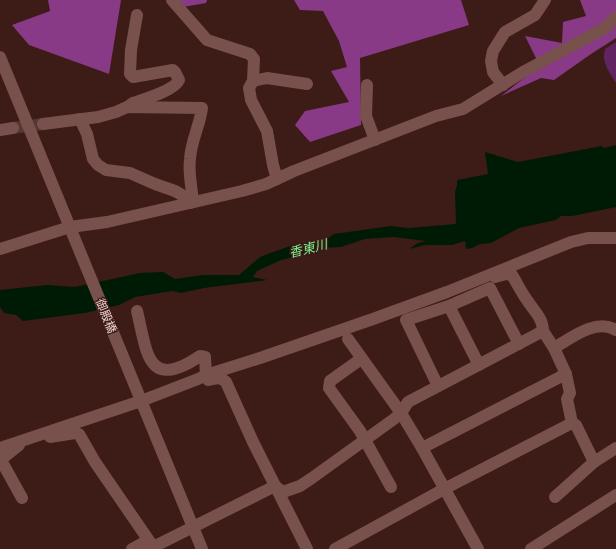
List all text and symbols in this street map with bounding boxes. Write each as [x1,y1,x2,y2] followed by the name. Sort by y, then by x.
[287,235,331,261] water label: 香東川
[93,296,120,335] street label: 御殿橋

